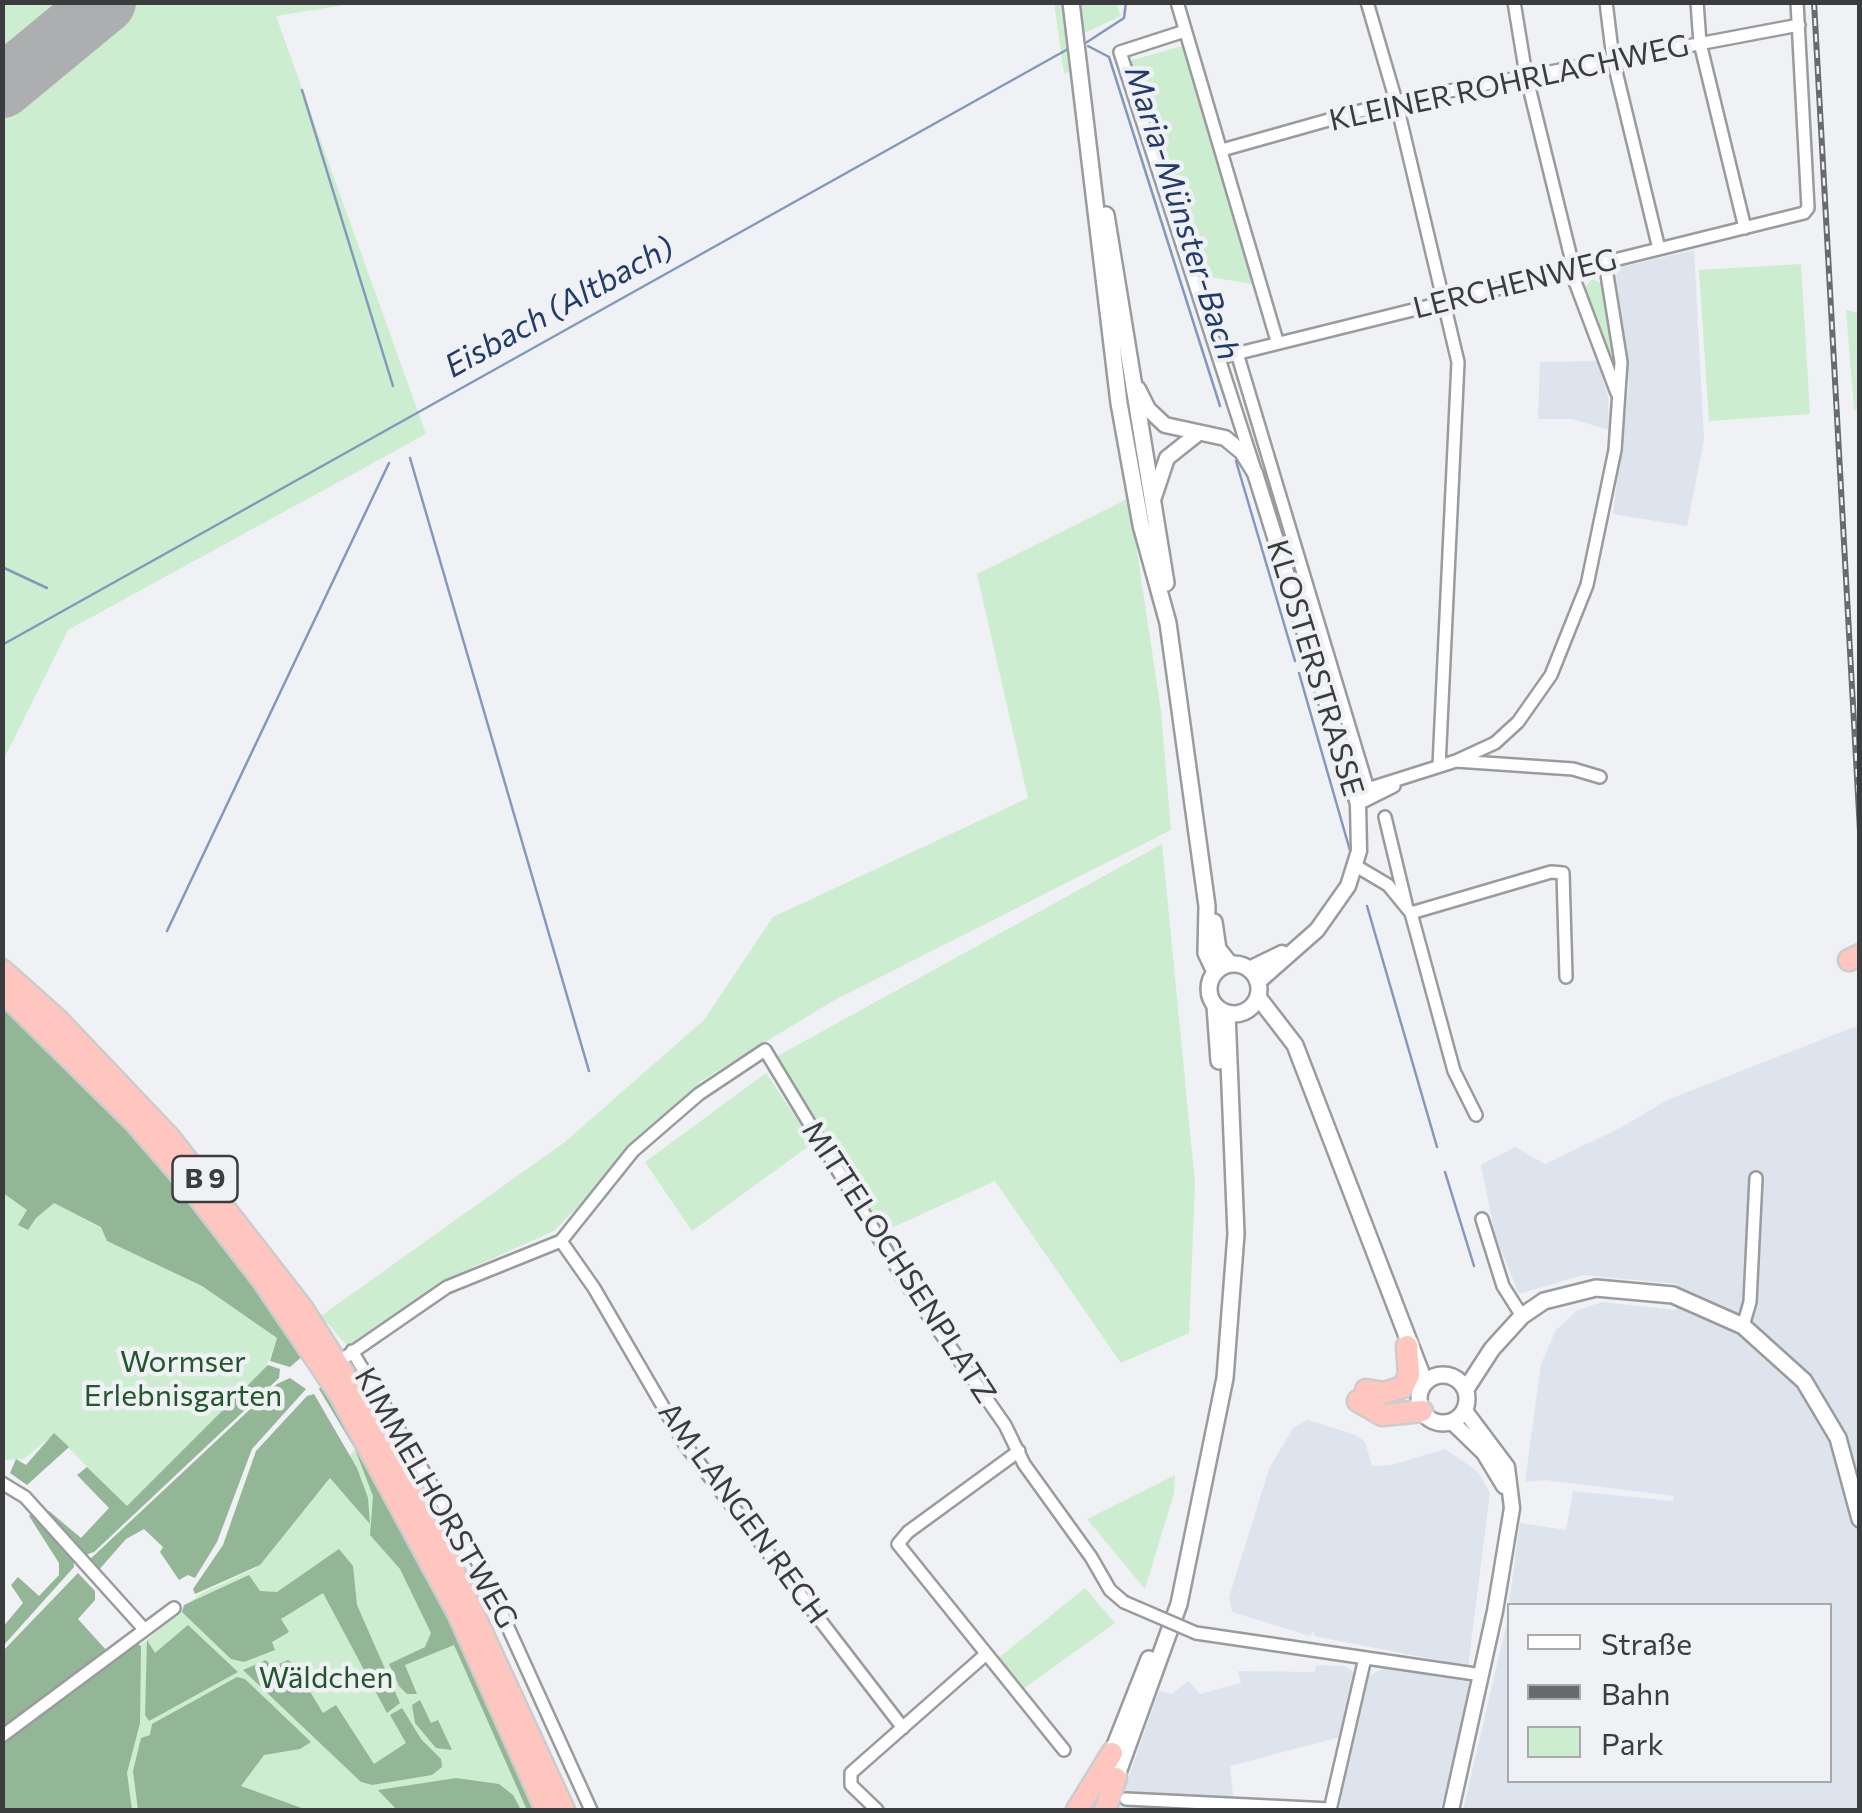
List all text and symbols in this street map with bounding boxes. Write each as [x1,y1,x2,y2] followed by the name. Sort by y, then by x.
[1326,27,1692,139] street label: KLEINER ROHRLACHWEG
[1116,61,1248,365] water label: Maria-Münster-Bach
[438,228,680,386] water label: Eisbach (Altbach)
[1410,241,1620,327] street label: LERCHENWEG
[1259,536,1371,800] street label: KLOSTERSTRASSE
[794,1114,1004,1410] street label: MITTELOCHSENPLATZ
[172,1156,238,1202] road number: B 9
[84,1344,282,1414] park label: Wormser Erlebnisgarten
[347,1361,525,1635] street label: KIMMELHORSTWEG
[651,1395,835,1631] street label: AM LANGEN RECH
[1507,1603,1832,1783] legend
[1601,1624,1692,1661] text: Straße
[259,1660,393,1696] park label: Wäldchen
[1601,1674,1670,1711] text: Bahn
[1601,1724,1664,1761] text: Park

